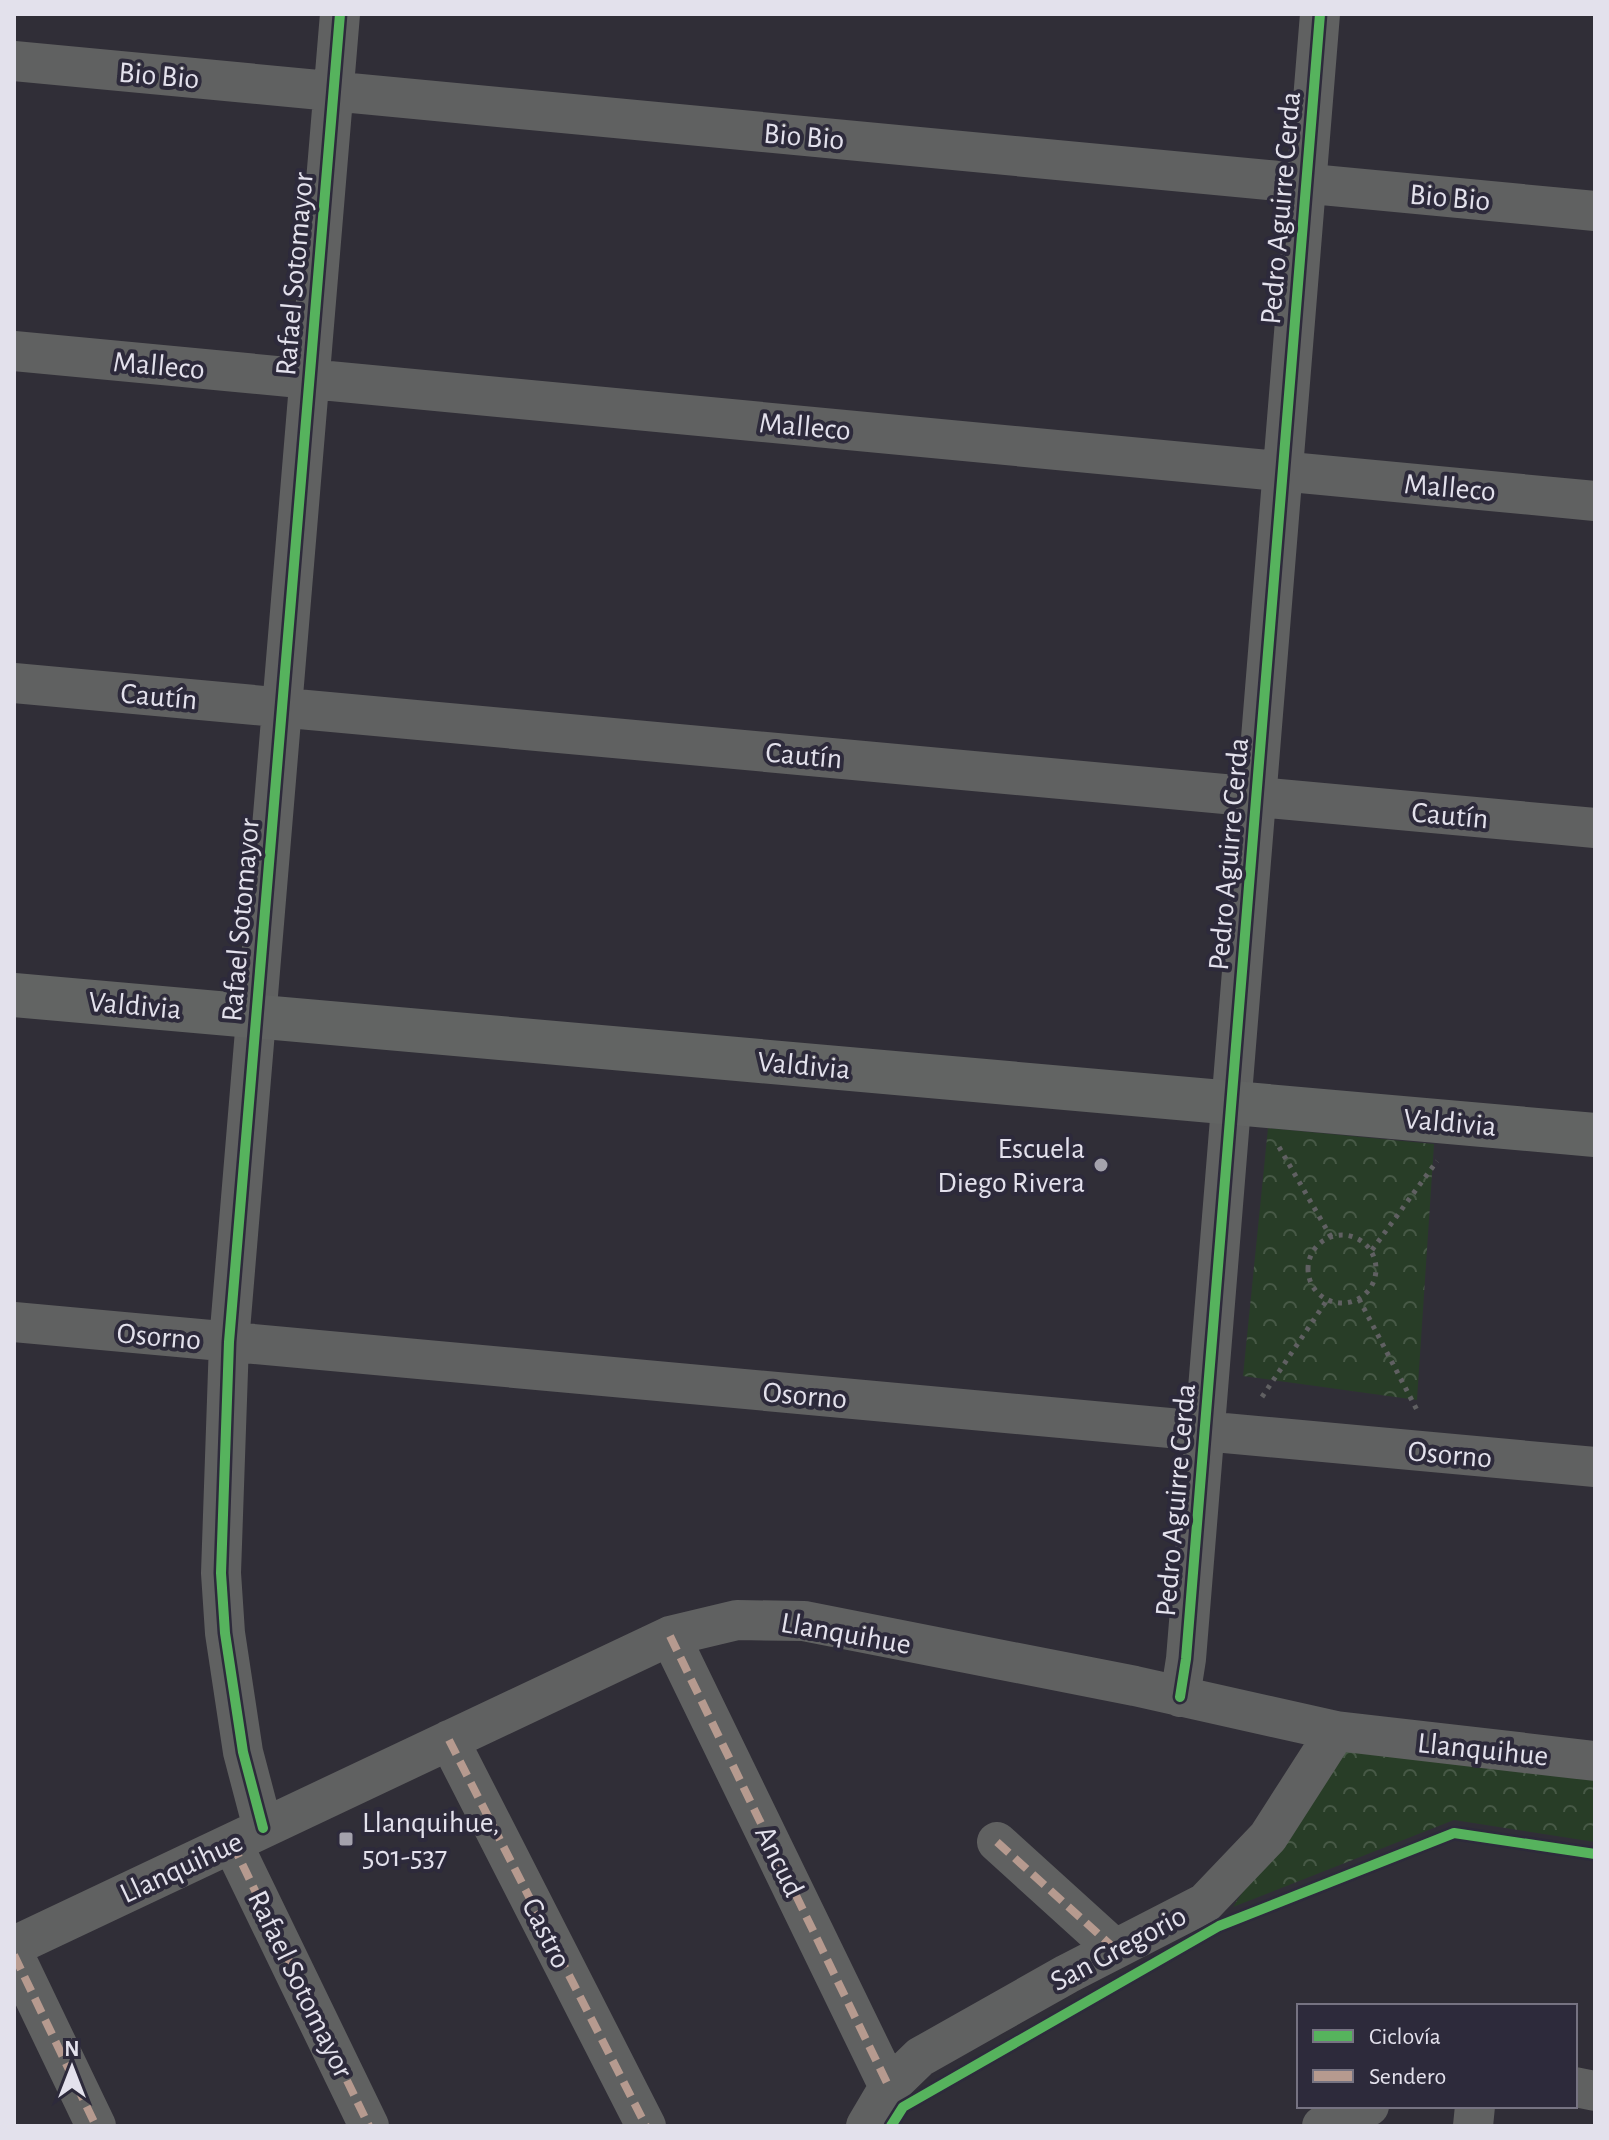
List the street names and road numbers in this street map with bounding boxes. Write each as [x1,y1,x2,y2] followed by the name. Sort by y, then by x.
[117,58,201,94] street label: Bio Bio
[1256,90,1306,326] street label: Pedro Aguirre Cerda
[762,119,846,155] street label: Bio Bio
[271,171,319,377] street label: Rafael Sotomayor
[1408,180,1492,216] street label: Bio Bio
[112,347,206,385] street label: Malleco
[758,408,852,446] street label: Malleco
[1403,469,1497,507] street label: Malleco
[119,679,199,715] street label: Cautín
[1204,736,1254,972] street label: Pedro Aguirre Cerda
[764,738,844,774] street label: Cautín
[1410,798,1490,834] street label: Cautín
[217,817,265,1023] street label: Rafael Sotomayor
[87,987,183,1025] street label: Valdivia
[756,1047,852,1085] street label: Valdivia
[1402,1104,1498,1142] street label: Valdivia
[116,1318,202,1356] street label: Osorno
[762,1377,848,1415] street label: Osorno
[1151,1382,1201,1618] street label: Pedro Aguirre Cerda
[1407,1436,1493,1474] street label: Osorno
[778,1608,913,1660] street label: Llanquihue
[1416,1728,1550,1772] street label: Llanquihue
[749,1821,809,1902] street label: Ancud
[115,1827,247,1909] street label: Llanquihue
[242,1886,358,2083] street label: Rafael Sotomayor
[516,1893,576,1973] street label: Castro
[1046,1901,1191,1997] street label: San Gregorio

